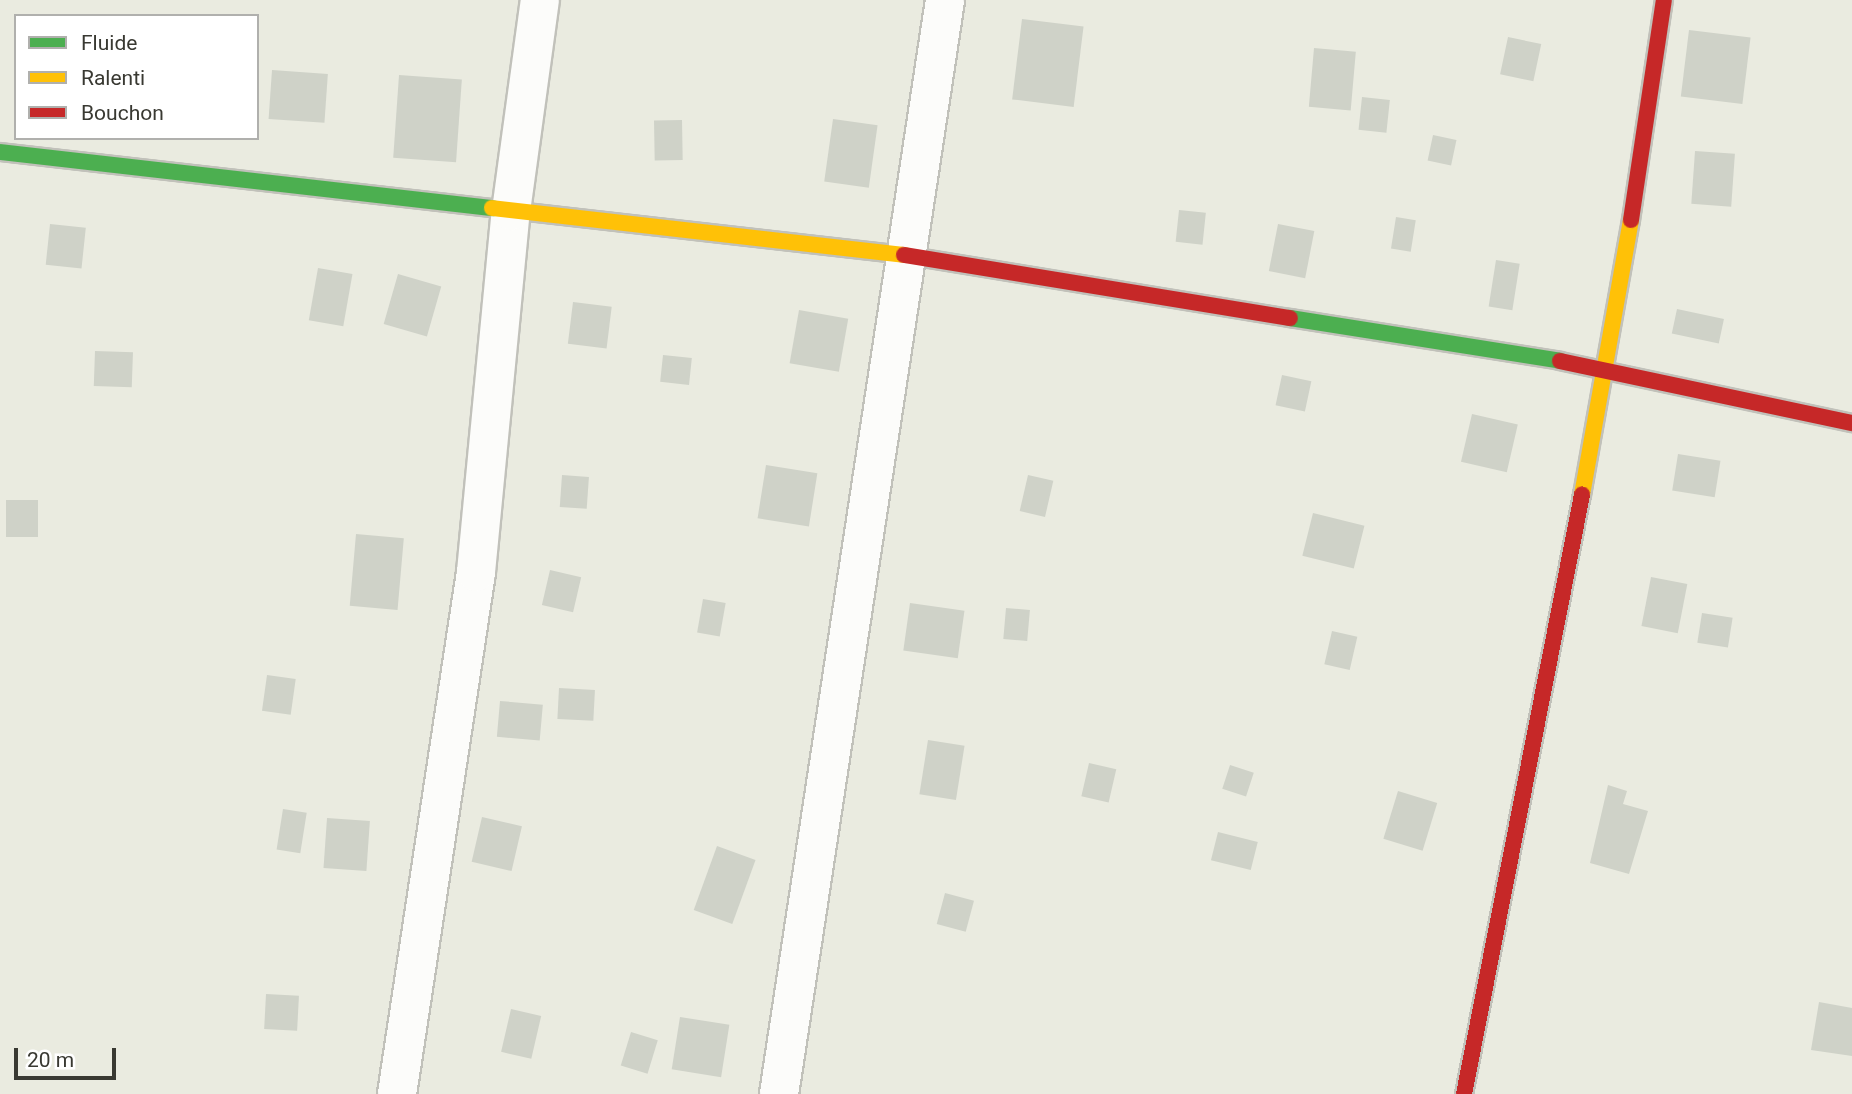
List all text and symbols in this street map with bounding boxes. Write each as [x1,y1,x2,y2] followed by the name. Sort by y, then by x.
[14,14,259,140] legend
[81,31,137,55] text: Fluide
[81,66,145,90] text: Ralenti
[81,101,164,125] text: Bouchon
[18,1034,119,1078] scale bar
[27,1048,74,1072] text: 20 m

